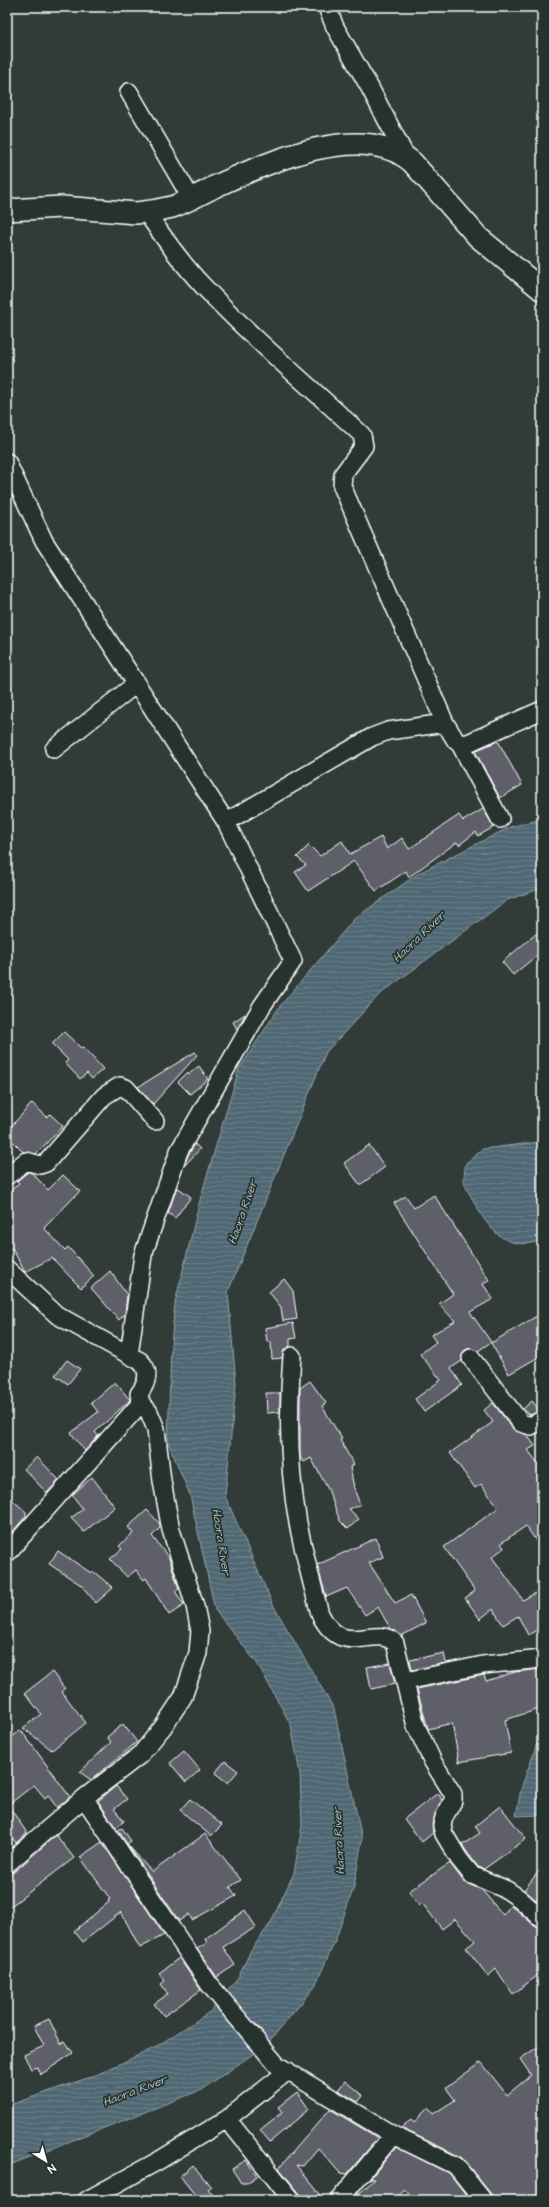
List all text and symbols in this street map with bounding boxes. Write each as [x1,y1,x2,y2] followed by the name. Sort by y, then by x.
[389,907,450,967] water label: Haora River
[224,1176,262,1247] water label: Haora River
[207,1507,235,1578] water label: Haora River
[329,1806,349,1875] water label: Haora River
[101,2071,171,2111] water label: Haora River
[26,2141,66,2181] north arrow
[44,2161,59,2177] text: N

